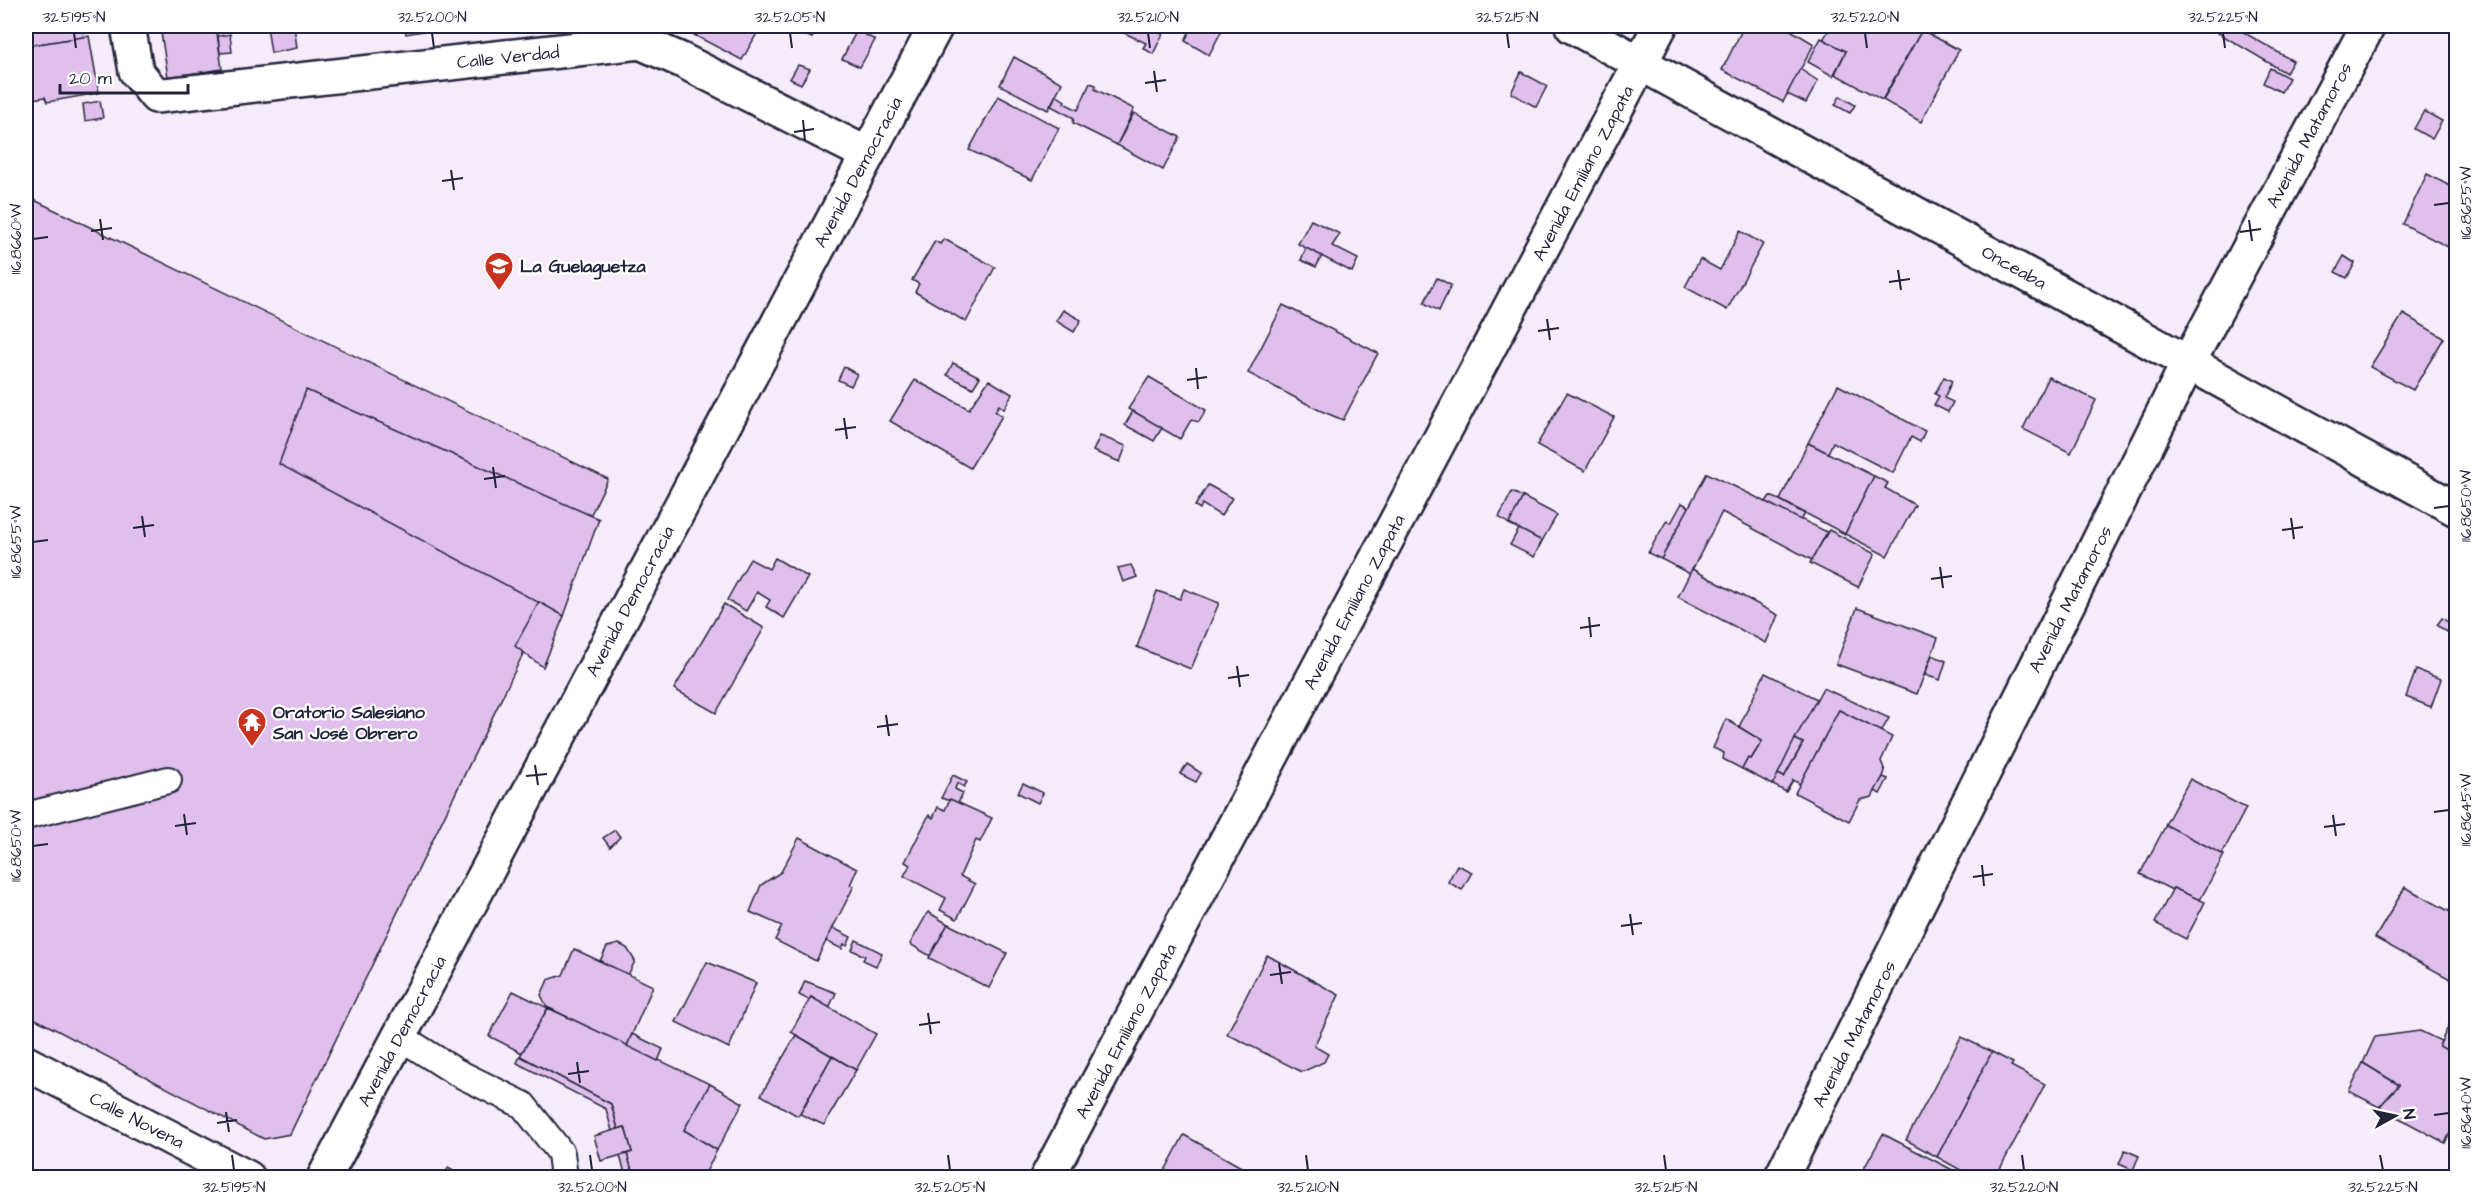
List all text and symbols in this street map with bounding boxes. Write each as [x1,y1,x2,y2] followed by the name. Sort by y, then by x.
[43,7,105,28] text: 32.5195°N
[397,7,467,28] text: 32.5200°N
[755,7,825,28] text: 32.5205°N
[1117,7,1179,28] text: 32.5210°N
[1476,7,1538,28] text: 32.5215°N
[1831,7,1899,28] text: 32.5220°N
[2188,7,2258,28] text: 32.5225°N
[455,40,561,75] street label: Calle Verdad
[60,57,188,95] scale bar
[2260,58,2358,212] street label: Avenida Matamoros
[69,66,112,91] text: 20 m
[1527,81,1640,265] street label: Avenida Emiliano Zapata
[808,93,909,252] street label: Avenida Democracia
[2456,166,2477,240] text: 116.8655°W
[6,204,27,274] text: 116.8660°W
[1977,239,2051,295] street label: Onceaba
[483,250,515,292] school or university icon: La Guelaguetza
[520,254,647,280] place label: La Guelaguetza
[2456,470,2477,542] text: 116.8650°W
[6,505,27,579] text: 116.8655°W
[1298,510,1411,694] street label: Avenida Emiliano Zapata
[580,522,681,681] street label: Avenida Democracia
[2023,522,2118,677] street label: Avenida Matamoros
[272,700,426,746] place label: Oratorio Salesiano San José Obrero
[236,706,268,748] temple icon: Oratorio Salesiano San José Obrero
[2456,774,2477,846] text: 116.8645°W
[6,810,27,882] text: 116.8650°W
[1070,939,1183,1123] street label: Avenida Emiliano Zapata
[352,952,453,1111] street label: Avenida Democracia
[1807,957,1902,1112] street label: Avenida Matamoros
[2456,1077,2477,1149] text: 116.8640°W
[85,1086,188,1155] street label: Calle Novena
[2365,1086,2425,1146] north arrow
[2397,1108,2420,1121] text: N
[203,1177,265,1198] text: 32.5195°N
[557,1177,627,1198] text: 32.5200°N
[915,1177,985,1198] text: 32.5205°N
[1277,1177,1339,1198] text: 32.5210°N
[1635,1177,1697,1198] text: 32.5215°N
[1990,1177,2058,1198] text: 32.5220°N
[2348,1177,2418,1198] text: 32.5225°N

